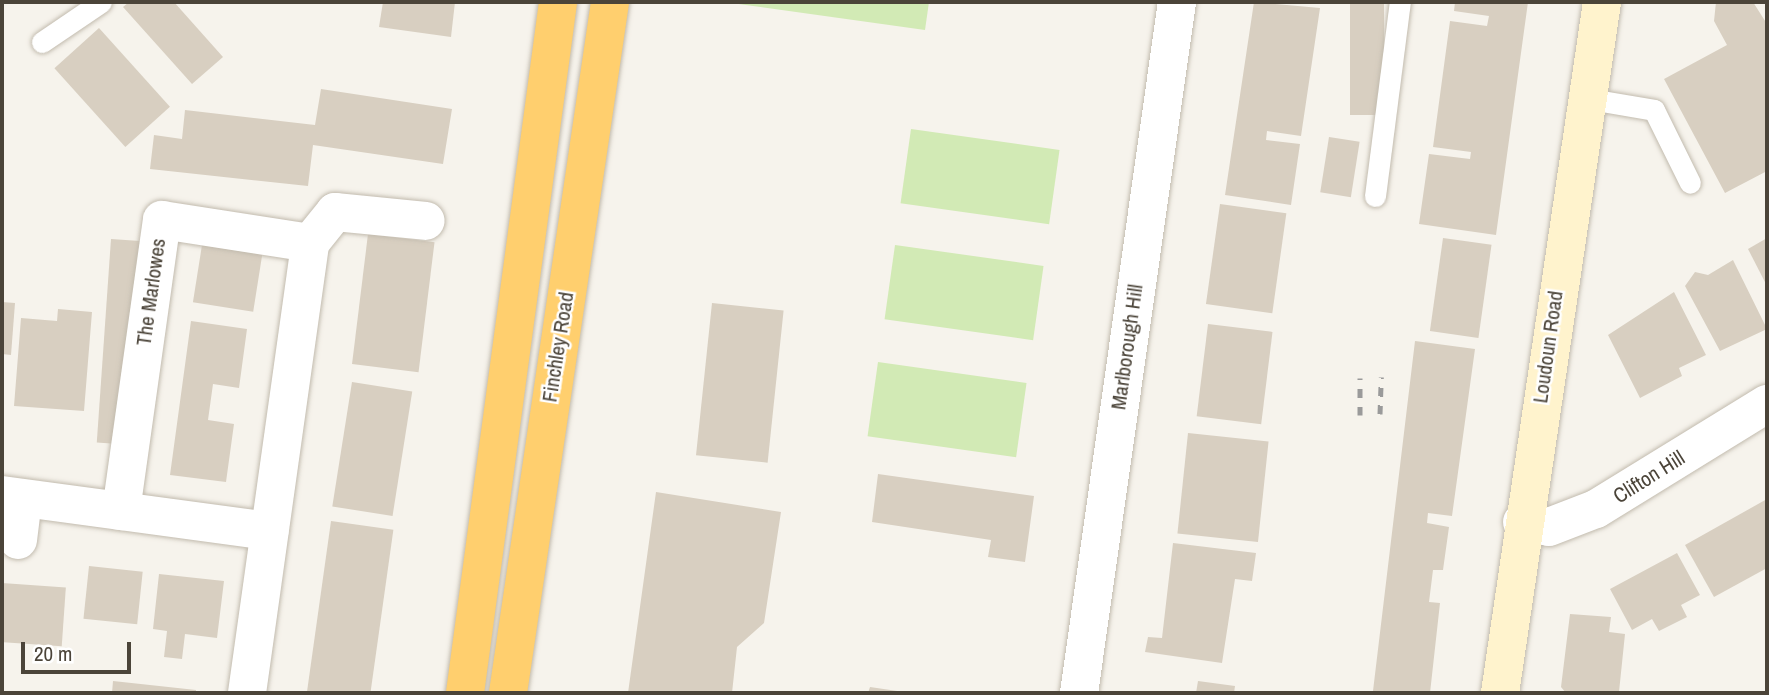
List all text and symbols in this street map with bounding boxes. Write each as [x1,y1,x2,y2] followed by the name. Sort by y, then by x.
[131,237,171,347] street label: The Marlowes
[1106,283,1148,411] street label: Marlborough Hill
[1528,289,1568,405] street label: Loudoun Road
[537,290,579,404] street label: Finchley Road
[1609,445,1689,509] street label: Clifton Hill
[24,628,135,672] scale bar
[34,639,72,668] text: 20 m

